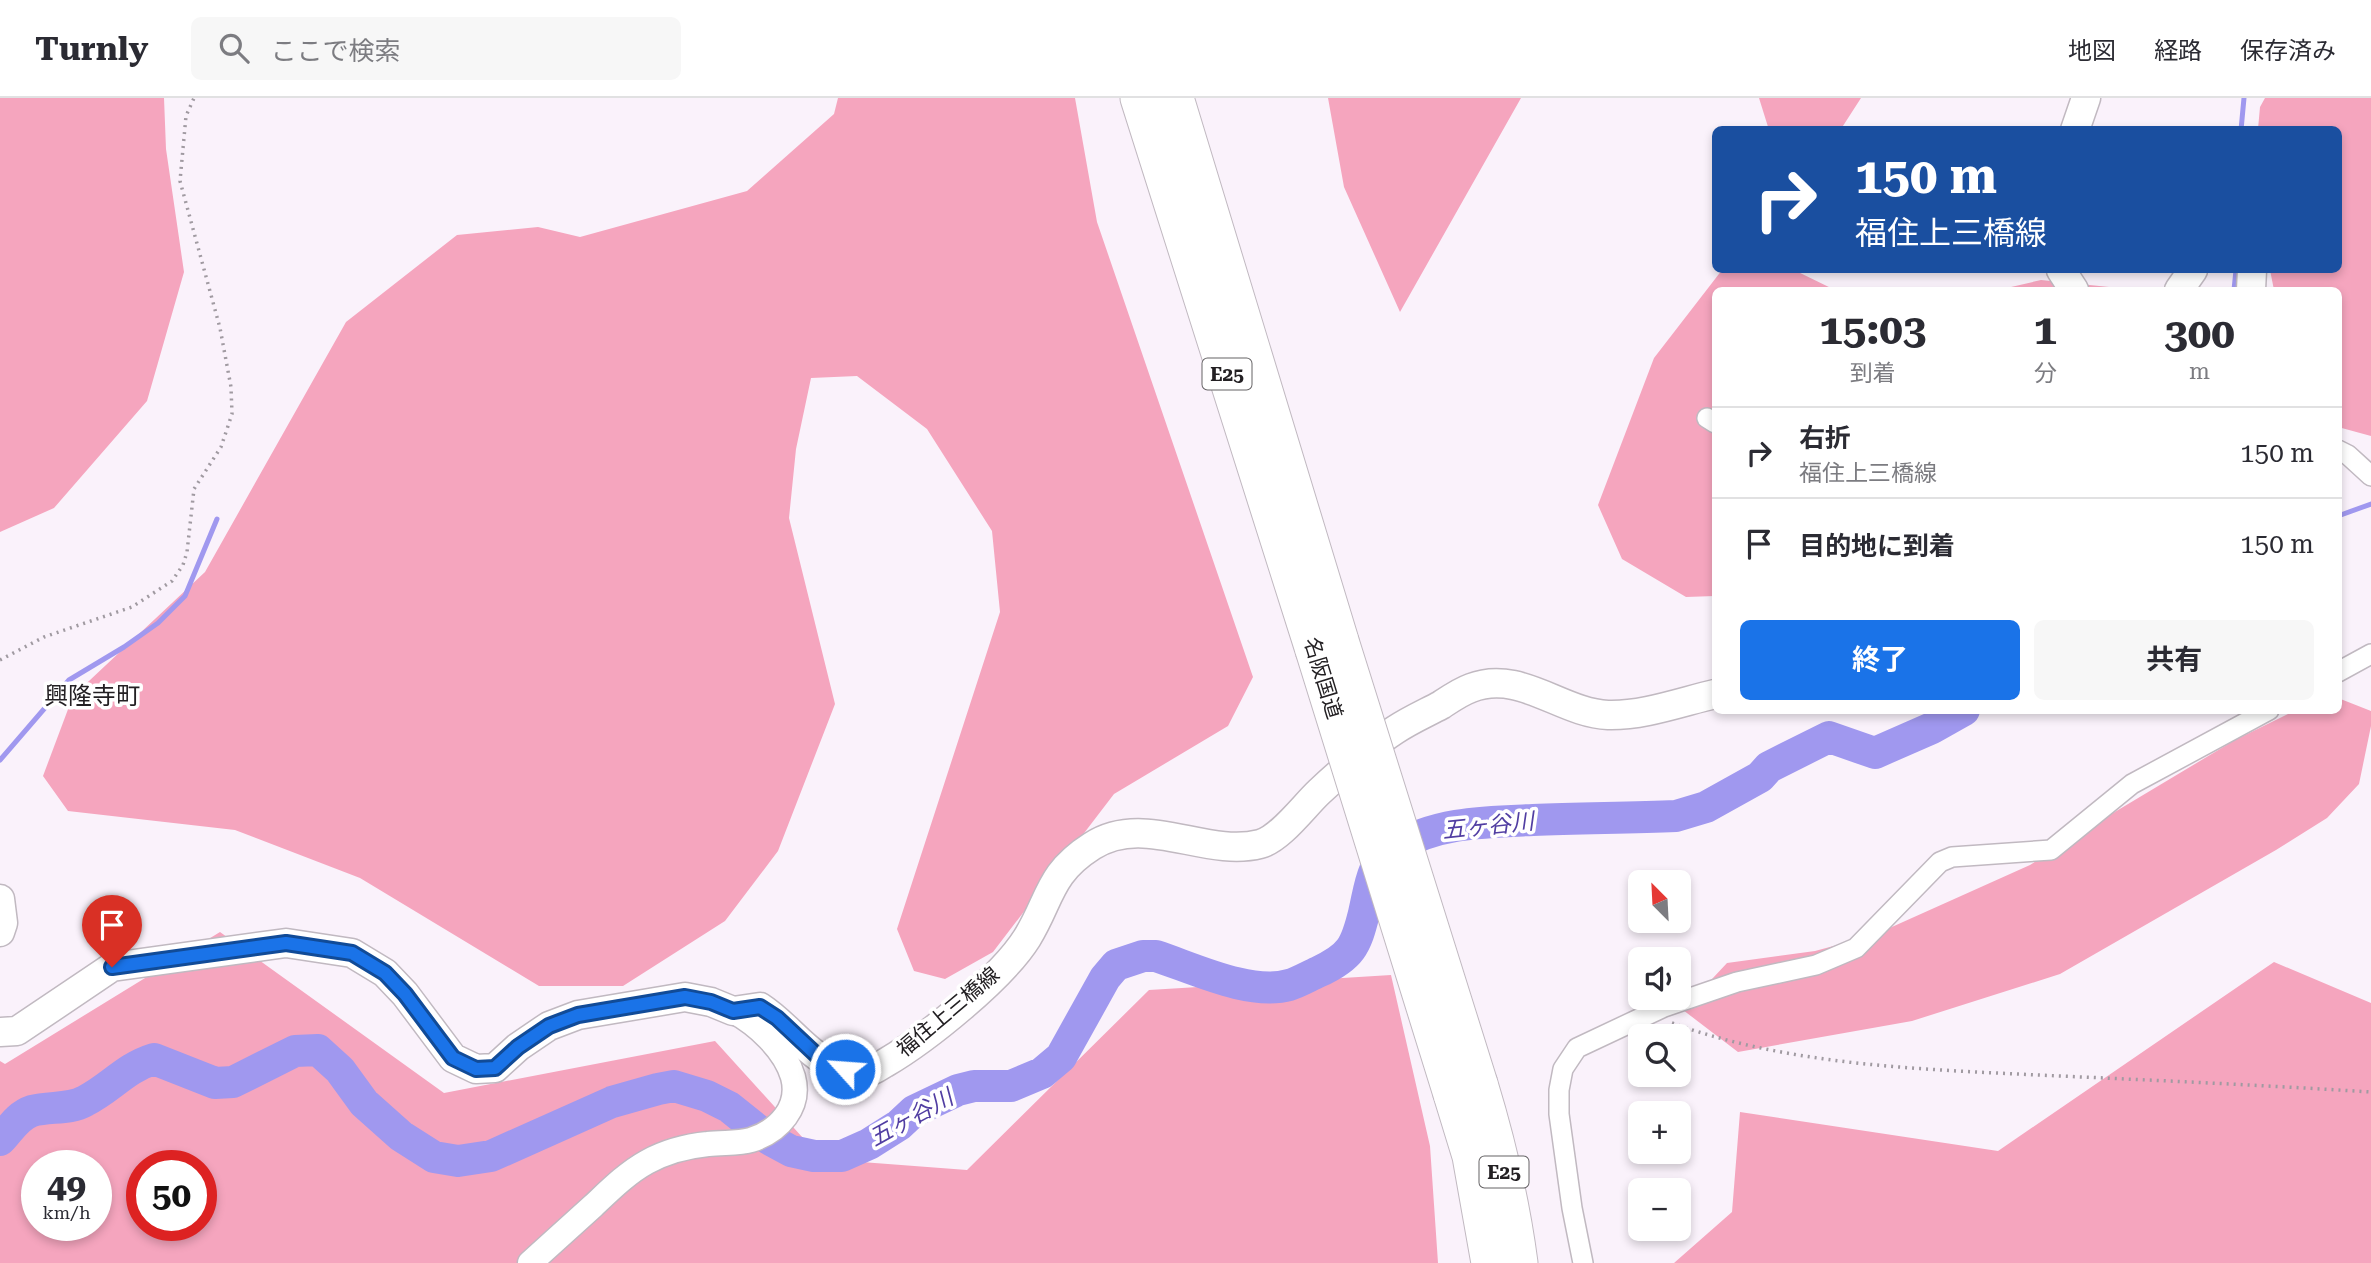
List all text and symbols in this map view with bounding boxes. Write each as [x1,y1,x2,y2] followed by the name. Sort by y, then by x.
[191,17,681,80] search box
[35,29,149,68] text: Turnly
[215,29,253,67] icon: search
[271,36,401,66] text: ここで検索
[2068,37,2116,65] text: 地図
[2154,37,2202,65] text: 経路
[2240,37,2336,65] text: 保存済み
[1855,148,1997,205] text: 150 m
[1740,154,1831,245] icon: right
[1855,214,2047,252] text: 福住上三橋線
[1819,305,1926,354] text: 15:03
[2034,305,2057,354] text: 1
[2164,309,2235,358] text: 300
[1202,358,1252,390] road number: E25
[2189,358,2210,385] text: m
[1850,360,1896,387] text: 到着
[2034,360,2057,387] text: 分
[1799,423,1851,453] text: 右折
[1740,434,1778,472] icon: right
[2240,438,2314,468] text: 150 m
[1799,460,1937,487] text: 福住上三橋線
[1740,525,1778,563] icon: arrive
[2240,529,2314,559] text: 150 m
[1799,531,1955,561] text: 目的地に到着
[1740,620,2020,700] button: 終了
[2034,620,2314,700] button: 共有
[1299,634,1347,722] street label: 名阪国道
[44,682,140,710] district label: 興隆寺町
[1441,807,1538,844] water label: 五ヶ谷川
[1628,870,1690,933] north arrow
[1628,870,1691,1241] map controls
[82,895,142,967] pin
[93,906,131,944] icon: arrive
[1628,947,1691,1010] button: sound
[892,962,1004,1062] street label: 福住上三橋線
[1628,1024,1691,1087] button: search
[808,1032,882,1106] position arrow
[864,1082,960,1152] water label: 五ヶ谷川
[1628,1101,1691,1164] button: +
[126,1150,217,1241] speed limit sign: 50
[1480,1156,1528,1188] road number: E25
[47,1166,86,1207] text: 49
[1628,1178,1691,1241] button: −
[42,1202,91,1223] text: km/h

